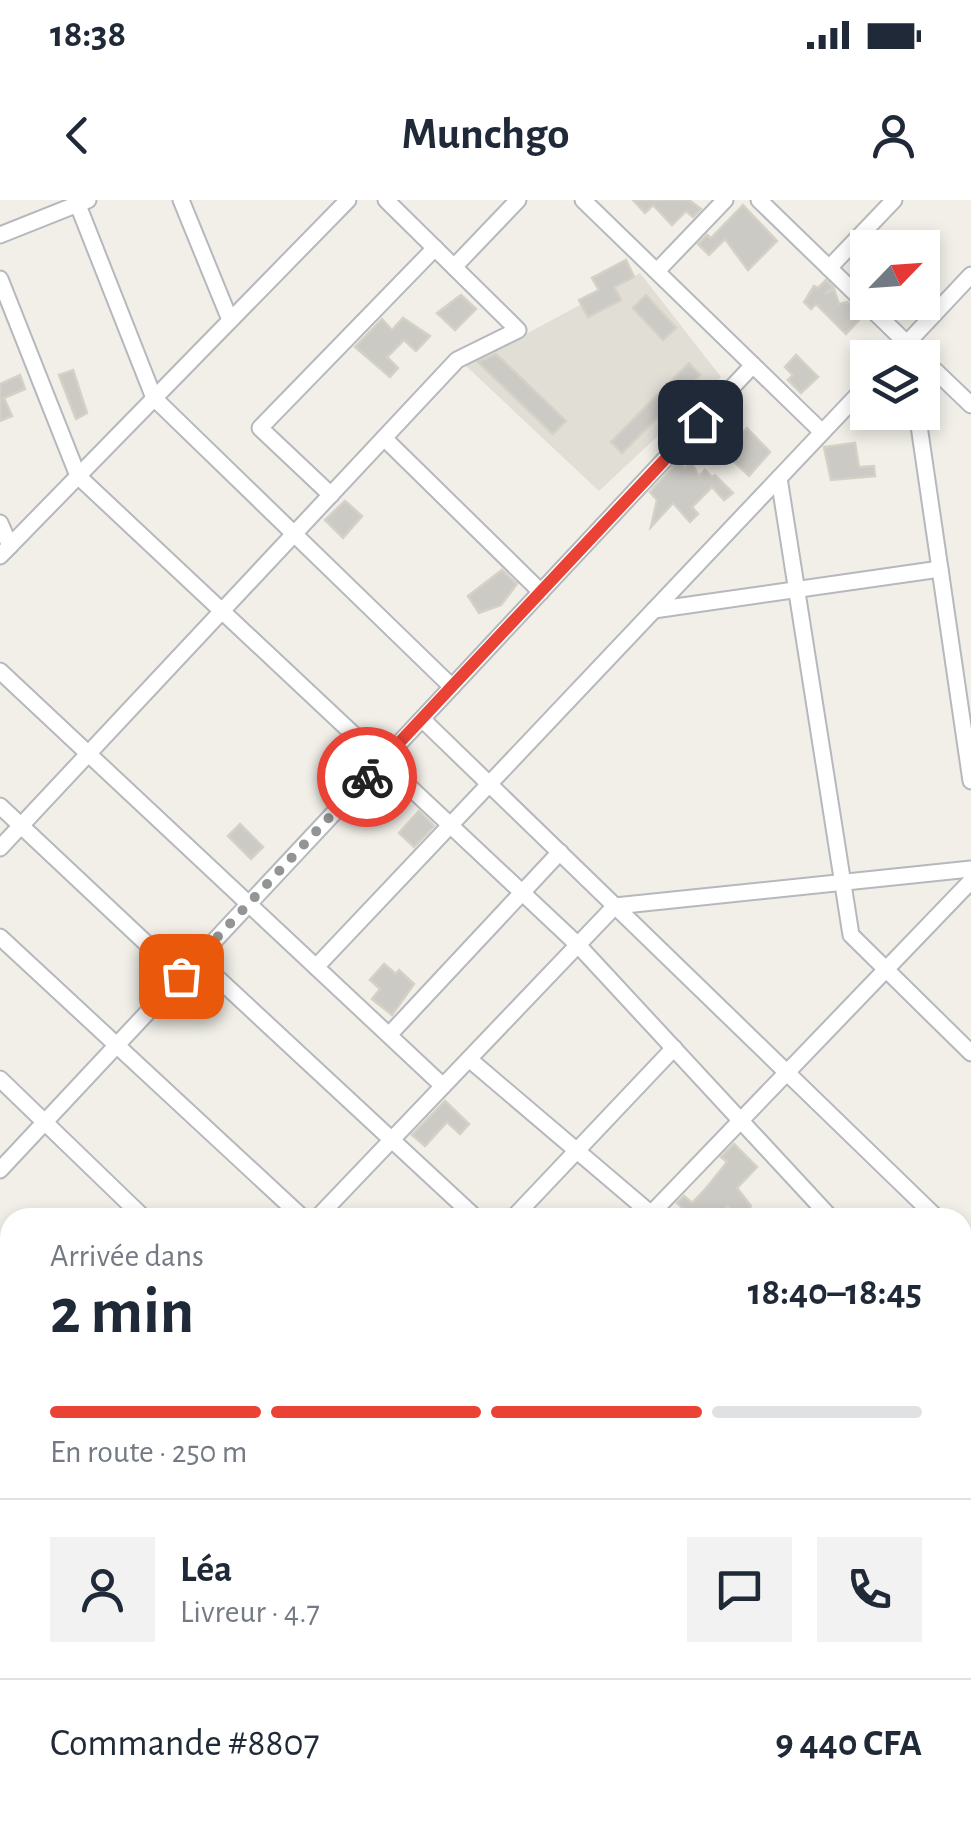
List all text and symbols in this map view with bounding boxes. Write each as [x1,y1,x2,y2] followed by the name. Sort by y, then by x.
[50,16,126,54] text: 18:38
[50,108,105,163] icon: back
[866,108,921,163] icon: person
[402,112,569,157] text: Munchgo
[850,230,940,320] north arrow
[850,230,940,430] map controls
[850,340,940,430] button: layers
[658,380,743,465] pin
[673,395,728,450] icon: home
[317,727,417,827] courier
[340,750,395,805] icon: bike
[139,934,224,1019] pin
[154,949,209,1004] icon: bag
[50,1240,204,1272] text: Arrivée dans
[748,1274,922,1312] text: 18:40–18:45
[50,1280,194,1345] text: 2 min
[50,1436,247,1468] text: En route · 250 m
[50,1537,155,1642] button: person
[687,1537,792,1642] button: chat
[817,1537,922,1642] button: phone
[180,1551,232,1589] text: Léa
[180,1596,320,1628] text: Livreur · 4.7
[50,1725,320,1763] text: Commande #8807
[775,1725,922,1763] text: 9 440 CFA

